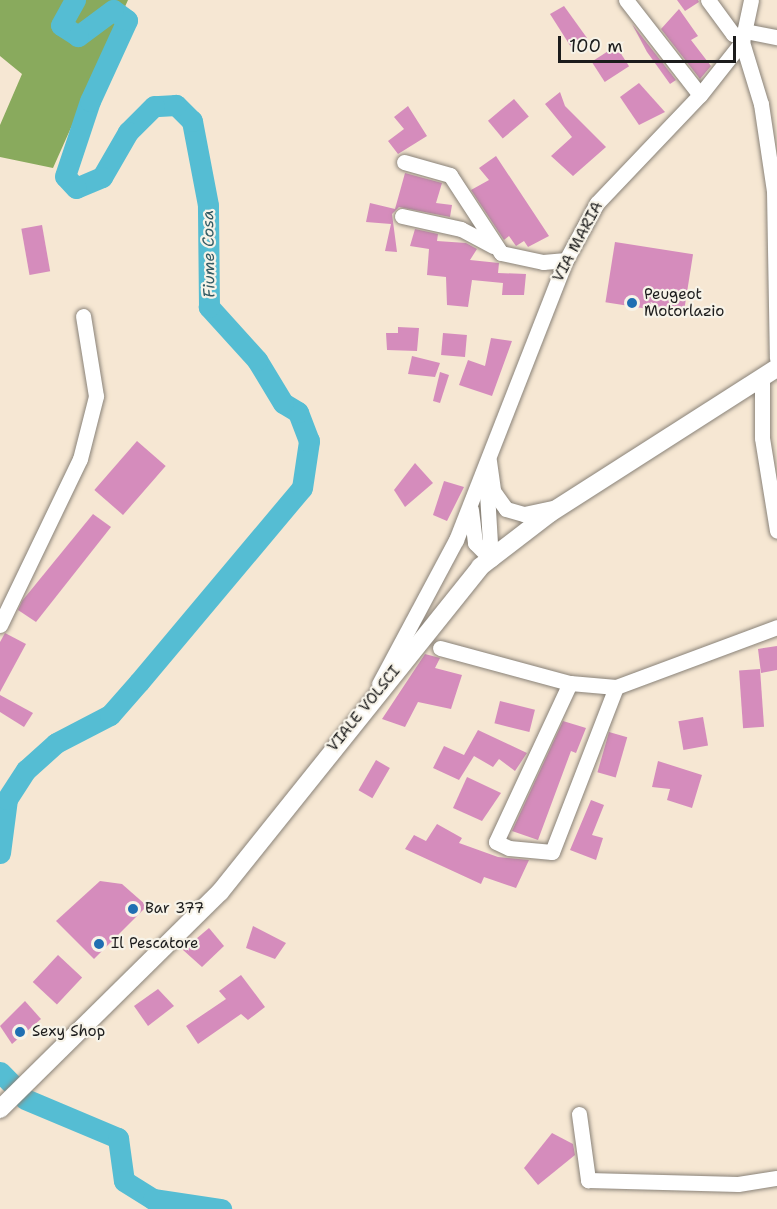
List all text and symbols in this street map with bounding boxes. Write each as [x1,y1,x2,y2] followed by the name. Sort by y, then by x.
[561,24,740,62] scale bar
[569,34,623,58] text: 100 m
[549,199,607,285] street label: VIA MARIA
[199,210,219,298] water label: Fiume Cosa
[644,285,724,320] place label: Peugeot Motorlazio
[625,296,639,310] marker: Peugeot Motorlazio
[324,663,404,755] street label: VIALE VOLSCI
[145,900,204,918] place label: Bar 377
[126,902,140,916] marker: Bar 377
[111,935,199,953] place label: Il Pescatore
[92,937,106,951] marker: Il Pescatore
[32,1023,105,1041] place label: Sexy Shop
[13,1025,27,1039] marker: Sexy Shop

